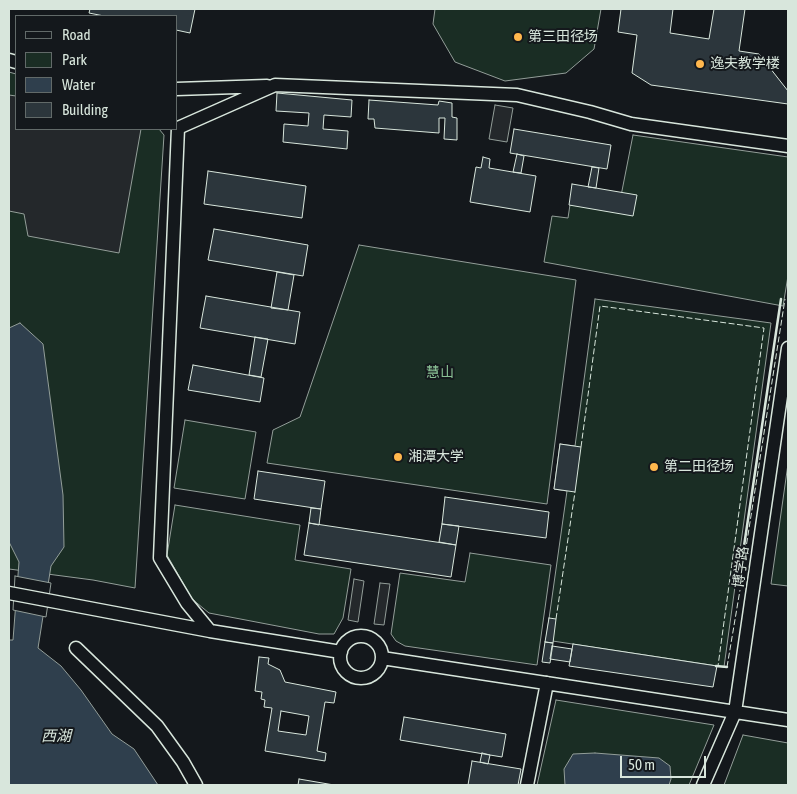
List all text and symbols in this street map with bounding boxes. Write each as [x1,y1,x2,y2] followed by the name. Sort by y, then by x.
[15,15,178,130] legend
[62,26,91,43] text: Road
[528,29,598,45] place label: 第三田径场
[512,31,524,43] marker: 第三田径场
[62,51,87,68] text: Park
[710,56,780,72] place label: 逸夫教学楼
[694,58,706,70] marker: 逸夫教学楼
[62,76,95,93] text: Water
[62,101,108,118] text: Building
[426,365,454,381] park label: 慧山
[408,449,464,465] place label: 湘潭大学
[392,451,404,463] marker: 湘潭大学
[664,459,734,475] place label: 第二田径场
[648,461,660,473] marker: 第二田径场
[730,545,752,589] street label: 博学路
[41,727,71,745] water label: 西湖
[622,746,708,778] scale bar
[628,756,655,773] text: 50 m

